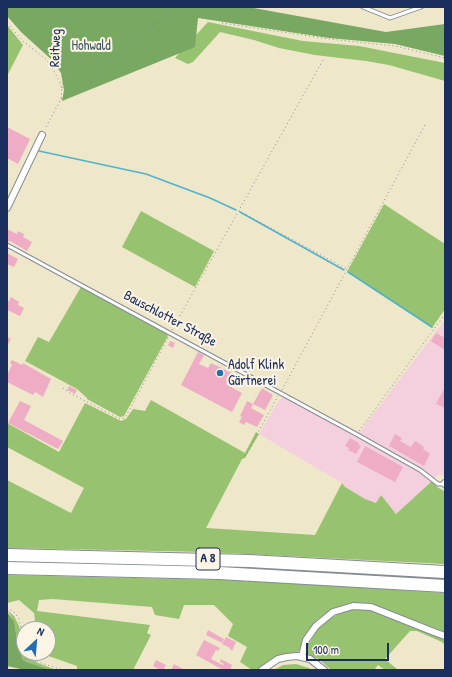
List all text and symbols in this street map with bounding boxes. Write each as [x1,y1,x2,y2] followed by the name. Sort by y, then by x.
[47,29,65,67] street label: Reitweg
[71,38,111,54] park label: Hohwald
[121,287,219,351] street label: Bauschlotter Straße
[228,357,284,390] place label: Adolf Klink Gärtnerei
[215,368,225,378] marker: Adolf Klink Gärtnerei
[196,548,220,570] road number: A 8
[16,621,56,661] north arrow
[35,624,47,639] text: N
[308,635,391,661] scale bar
[313,641,339,658] text: 100 m

